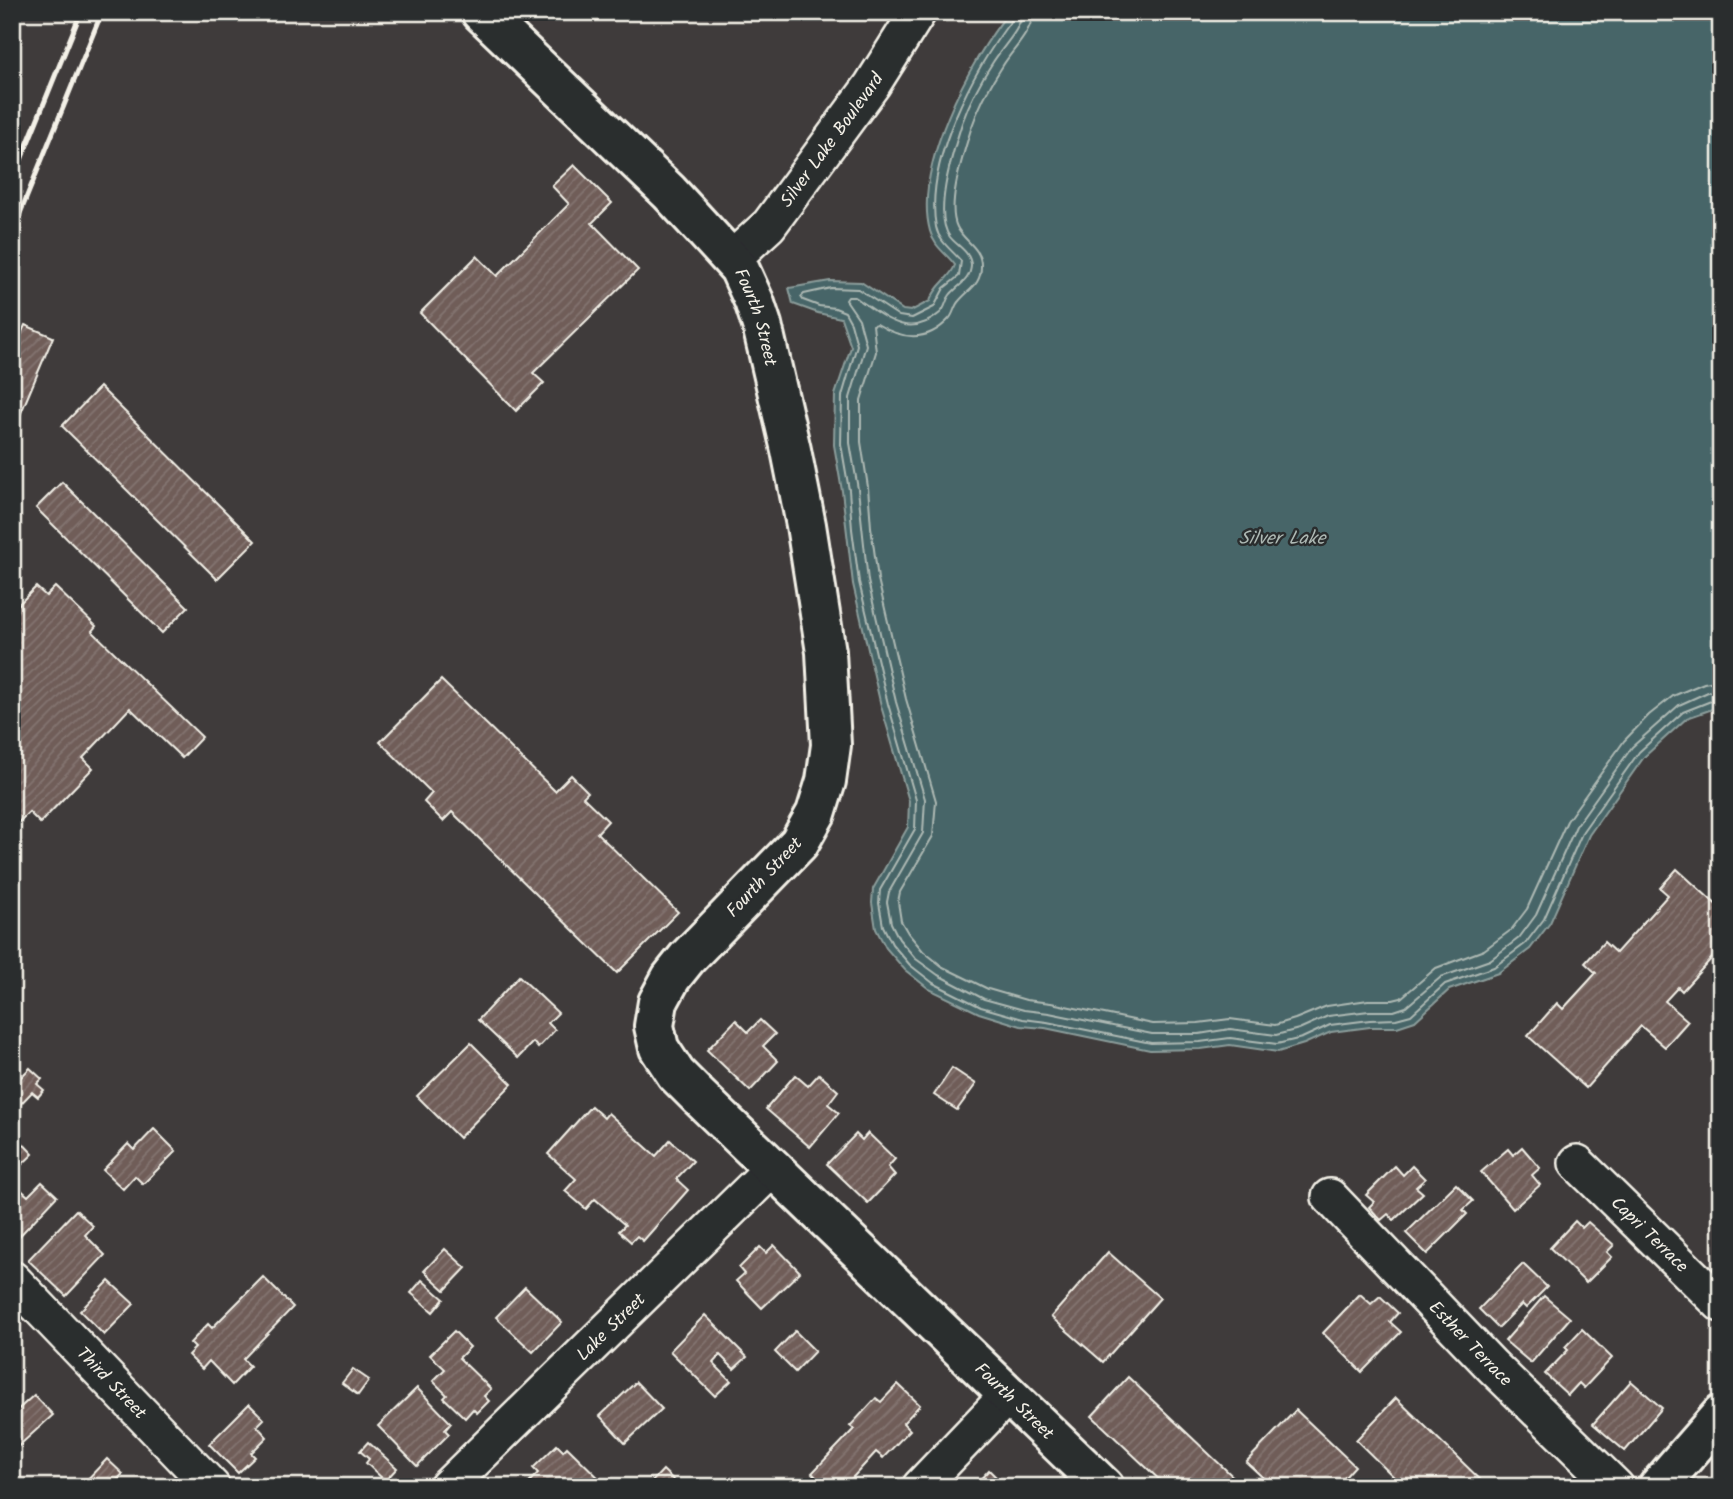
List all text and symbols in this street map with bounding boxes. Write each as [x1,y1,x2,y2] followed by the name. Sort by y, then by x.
[773,67,893,214] street label: Silver Lake Boulevard
[725,264,784,370] street label: Fourth Street
[1239,524,1328,554] water label: Silver Lake
[720,830,811,925] street label: Fourth Street
[1603,1190,1695,1281] street label: Capri Terrace
[570,1286,654,1369] street label: Lake Street
[1421,1295,1518,1394] street label: Esther Terrace
[69,1341,154,1428] street label: Third Street
[967,1356,1061,1448] street label: Fourth Street

